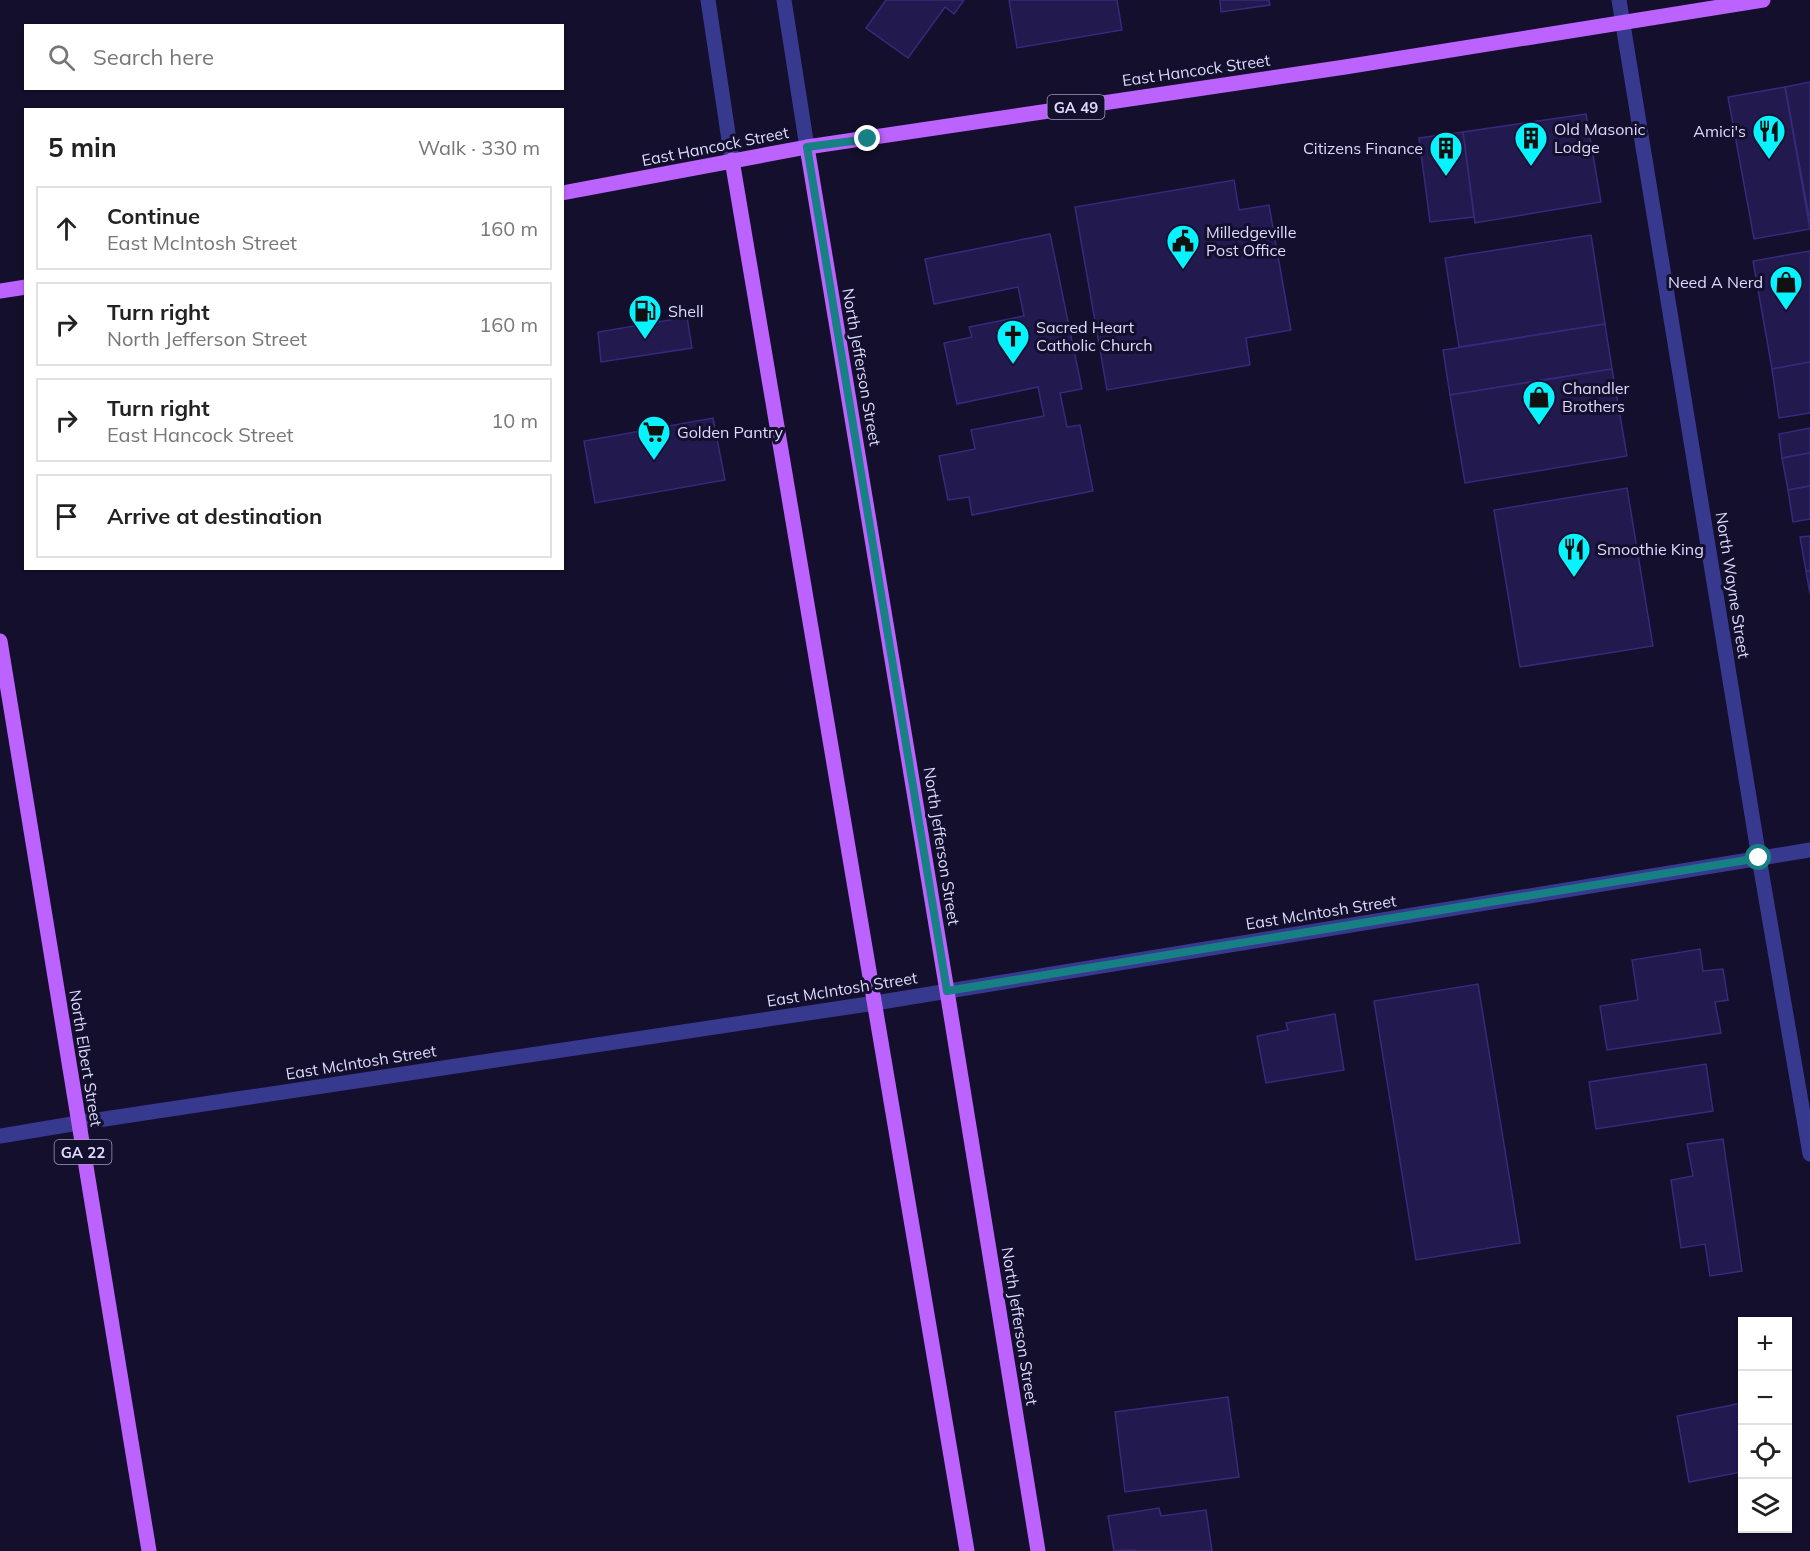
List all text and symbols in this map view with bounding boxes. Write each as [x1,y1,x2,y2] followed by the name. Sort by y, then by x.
[24,24,564,90] search box
[45,41,78,74] icon: search
[93,43,214,71] text: Search here
[1121,50,1272,90] street label: East Hancock Street
[1048,95,1104,119] road number: GA 49
[1751,113,1787,160] restaurant icon: Amici's
[1554,119,1646,157] place label: Old Masonic Lodge
[1513,120,1549,167] building icon: Old Masonic Lodge
[1693,121,1746,141] place label: Amici's
[640,122,791,170] street label: East Hancock Street
[854,125,880,151] route end
[1428,130,1464,177] building icon: Citizens Finance
[48,131,117,164] text: 5 min
[418,135,540,160] text: Walk · 330 m
[1303,138,1423,158] place label: Citizens Finance
[107,202,200,230] text: Continue
[50,212,83,245] icon: ahead
[479,216,538,241] text: 160 m
[1206,222,1296,260] place label: Milledgeville Post Office
[1165,223,1201,270] public building icon: Milledgeville Post Office
[107,230,297,255] text: East McIntosh Street
[1768,264,1804,311] shop icon: Need A Nerd
[1668,272,1763,292] place label: Need A Nerd
[838,286,886,448] street label: North Jefferson Street
[627,293,663,340] fuel station icon: Shell
[107,298,210,326] text: Turn right
[668,301,704,321] place label: Shell
[50,308,83,341] icon: right
[479,312,538,337] text: 160 m
[1036,317,1153,355] place label: Sacred Heart Catholic Church
[995,318,1031,365] church icon: Sacred Heart Catholic Church
[107,326,307,351] text: North Jefferson Street
[1562,378,1629,416] place label: Chandler Brothers
[1521,379,1557,426] shop icon: Chandler Brothers
[107,394,210,422] text: Turn right
[50,404,83,437] icon: right
[491,408,538,433] text: 10 m
[636,414,672,461] supermarket icon: Golden Pantry
[107,422,294,447] text: East Hancock Street
[677,422,783,442] place label: Golden Pantry
[50,500,83,533] icon: arrive
[107,502,322,530] text: Arrive at destination
[1712,510,1755,660] street label: North Wayne Street
[1556,531,1592,578] restaurant icon: Smoothie King
[1597,539,1704,559] place label: Smoothie King
[920,765,964,927] street label: North Jefferson Street
[1745,844,1771,870] route start
[1244,890,1398,934] street label: East McIntosh Street
[765,967,919,1011] street label: East McIntosh Street
[65,988,107,1128] street label: North Elbert Street
[284,1040,438,1084] street label: East McIntosh Street
[54,1140,112,1164] road number: GA 22
[998,1245,1042,1407] street label: North Jefferson Street
[1738,1317,1792,1533] map controls
[1738,1317,1792,1371] button: +
[1738,1371,1792,1425] button: −
[1738,1425,1792,1479] button: locate
[1738,1479,1792,1533] button: layers

